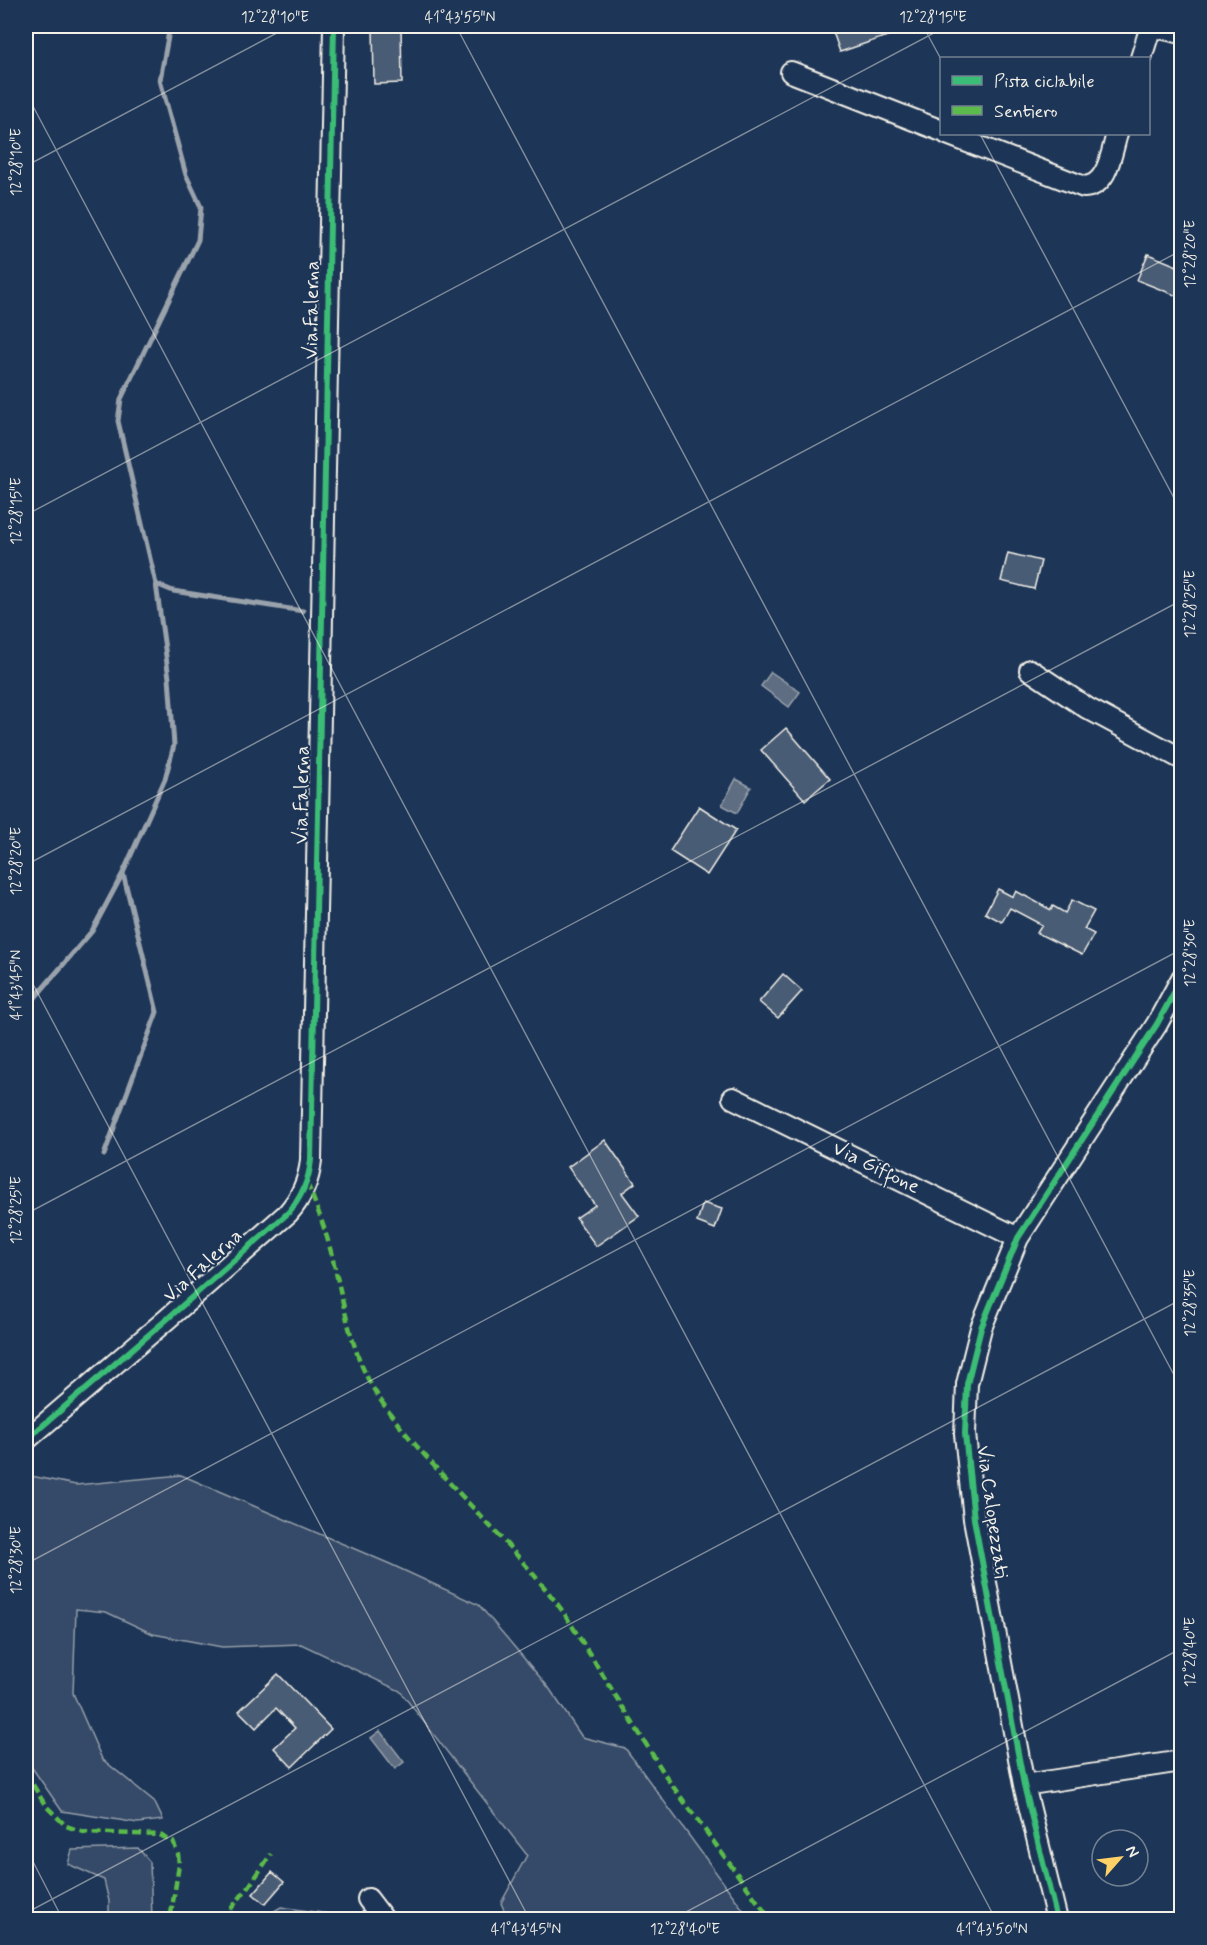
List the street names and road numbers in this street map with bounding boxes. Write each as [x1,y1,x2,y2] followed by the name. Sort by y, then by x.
[298,260,326,360] street label: Via Falerna
[288,745,316,845] street label: Via Falerna
[827,1135,924,1203] street label: Via Giffone
[157,1223,249,1309] street label: Via Falerna
[969,1444,1015,1580] street label: Via Calopezzati

